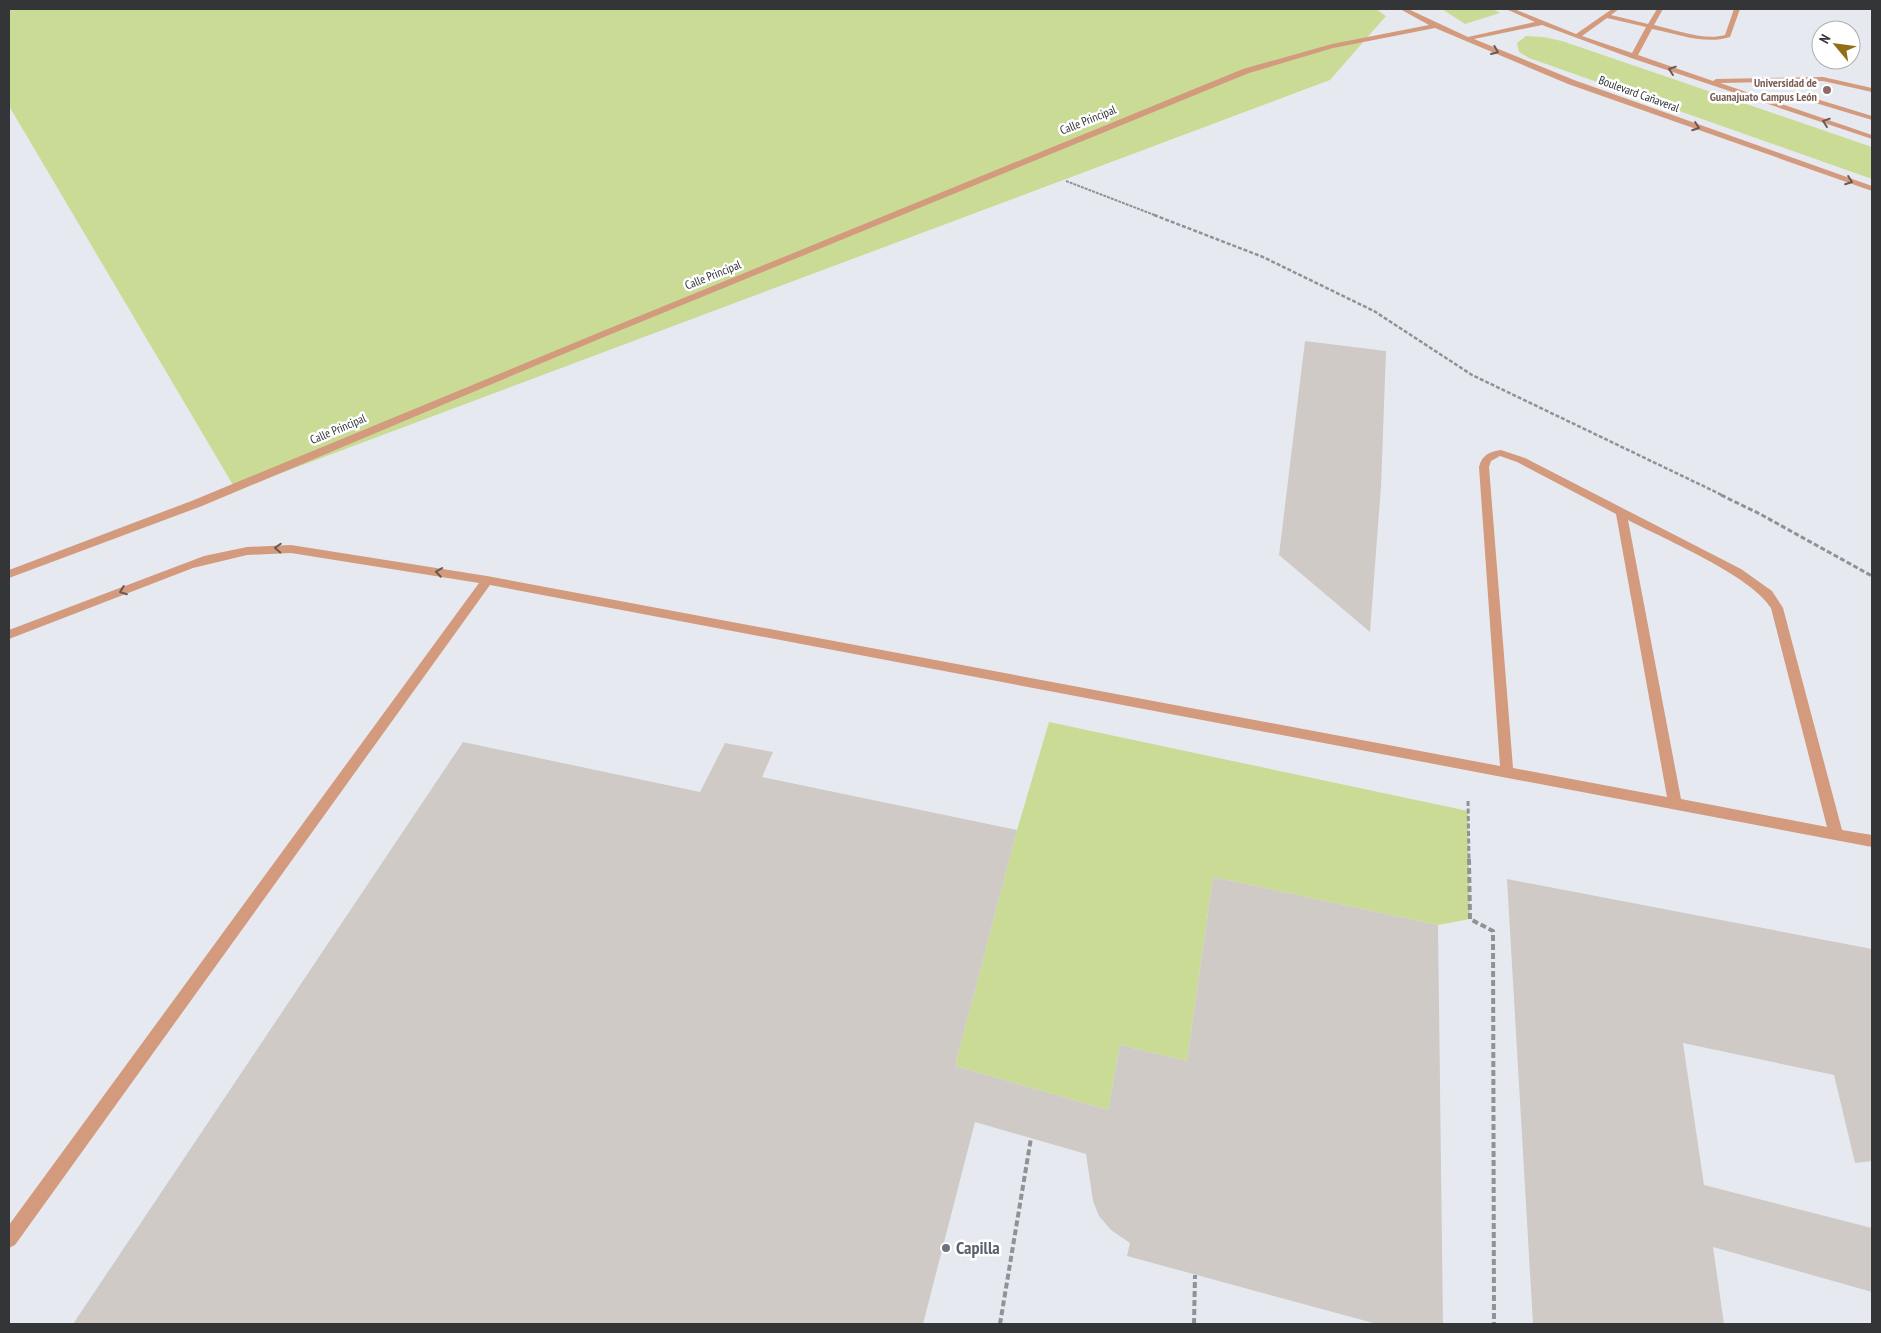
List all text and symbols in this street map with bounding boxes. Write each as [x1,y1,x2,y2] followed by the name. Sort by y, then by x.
[1811,20,1861,70] north arrow
[1815,31,1834,46] text: N
[1490,44,1499,55] one-way arrow
[1668,65,1677,75] one-way arrow
[1597,72,1682,115] street label: Boulevard Cañaveral
[1710,75,1817,104] place label: Universidad de Guanajuato Campus León
[1821,84,1833,96] marker: Universidad de Guanajuato Campus León
[1058,101,1118,138] street label: Calle Principal
[1822,117,1831,127] one-way arrow
[1691,121,1699,131] one-way arrow
[1844,175,1853,185] one-way arrow
[683,256,743,293] street label: Calle Principal
[308,410,368,447] street label: Calle Principal
[274,543,282,554] one-way arrow
[434,568,443,578] one-way arrow
[119,585,127,595] one-way arrow
[956,1236,1000,1259] place label: Capilla
[940,1242,952,1254] marker: Capilla

